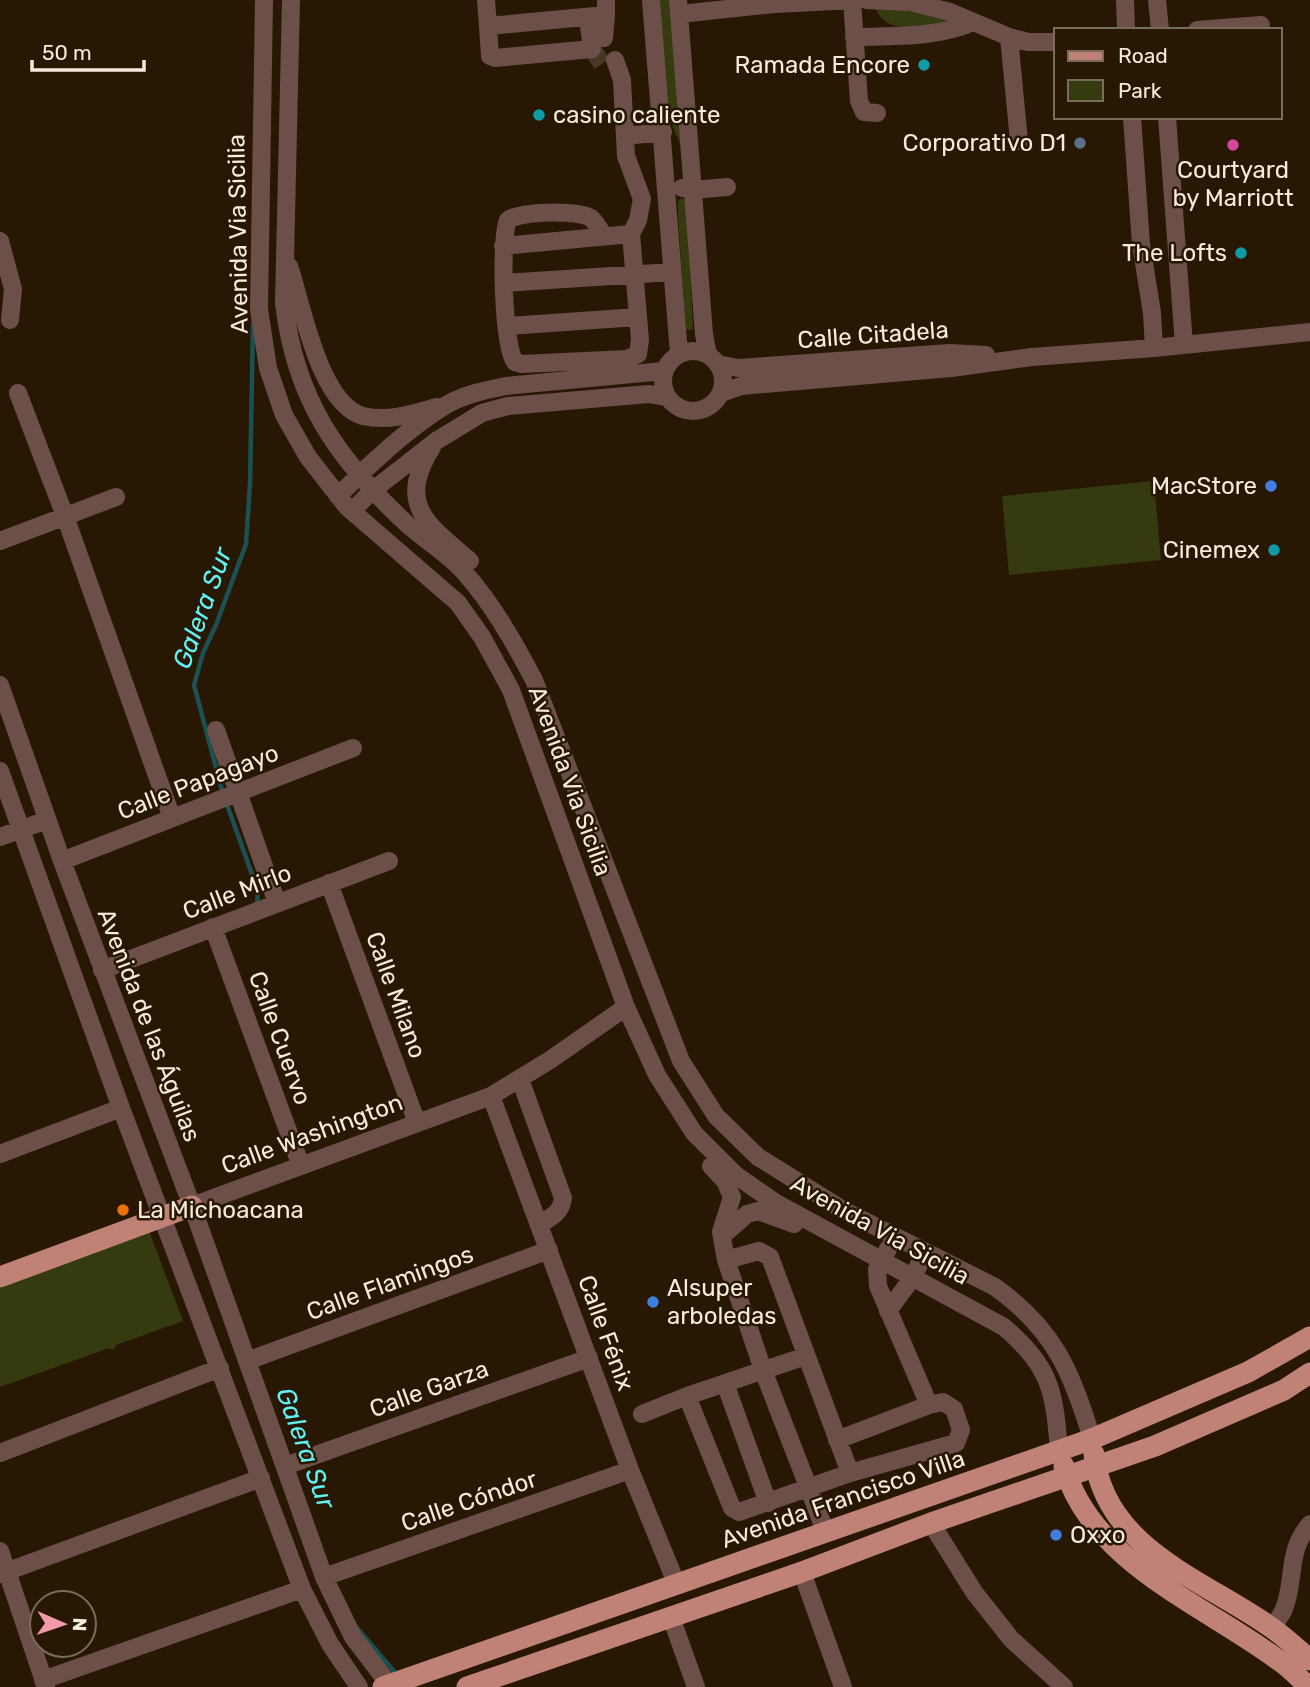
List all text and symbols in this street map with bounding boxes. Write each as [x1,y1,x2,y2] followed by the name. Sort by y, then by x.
[32,28,144,72] scale bar
[1054,28,1282,119] legend
[42,40,92,65] text: 50 m
[1118,43,1168,68] text: Road
[735,51,910,79] place label: Ramada Encore
[916,57,932,73] marker: Ramada Encore
[1118,78,1162,103] text: Park
[553,101,721,129] place label: casino caliente
[531,107,547,123] marker: casino caliente
[902,129,1066,157] place label: Corporativo D1
[222,134,254,334] street label: Avenida Via Sicilia
[1072,135,1088,151] marker: Corporativo D1
[1225,137,1241,153] marker: Courtyard by Marriott
[1172,156,1294,212] place label: Courtyard by Marriott
[1122,239,1227,267] place label: The Lofts
[1233,245,1249,261] marker: The Lofts
[796,316,950,354] street label: Calle Citadela
[1151,472,1257,500] place label: MacStore
[1263,478,1279,494] marker: MacStore
[1163,536,1260,564] place label: Cinemex
[166,542,239,673] water label: Galera Sur
[1266,542,1282,558] marker: Cinemex
[523,682,617,880] street label: Avenida Via Sicilia
[114,738,282,826] street label: Calle Papagayo
[179,859,295,925] street label: Calle Mirlo
[92,905,206,1145] street label: Avenida de las Águilas
[360,928,432,1062] street label: Calle Milano
[243,968,317,1108] street label: Calle Cuervo
[217,1088,407,1180] street label: Calle Washington
[786,1169,974,1291] street label: Avenida Via Sicilia
[137,1196,304,1224] place label: La Michoacana
[115,1202,131,1218] marker: La Michoacana
[303,1240,477,1326] street label: Calle Flamingos
[572,1271,640,1395] street label: Calle Fénix
[667,1274,776,1330] place label: Alsuper arboledas
[645,1294,661,1310] marker: Alsuper arboledas
[366,1355,492,1423] street label: Calle Garza
[269,1383,342,1514] water label: Galera Sur
[718,1444,968,1554] street label: Avenida Francisco Villa
[397,1465,541,1537] street label: Calle Cóndor
[1070,1521,1126,1549] place label: Oxxo
[1048,1527,1064,1543] marker: Oxxo
[28,1589,98,1659] north arrow
[68,1617,91,1632] text: N

